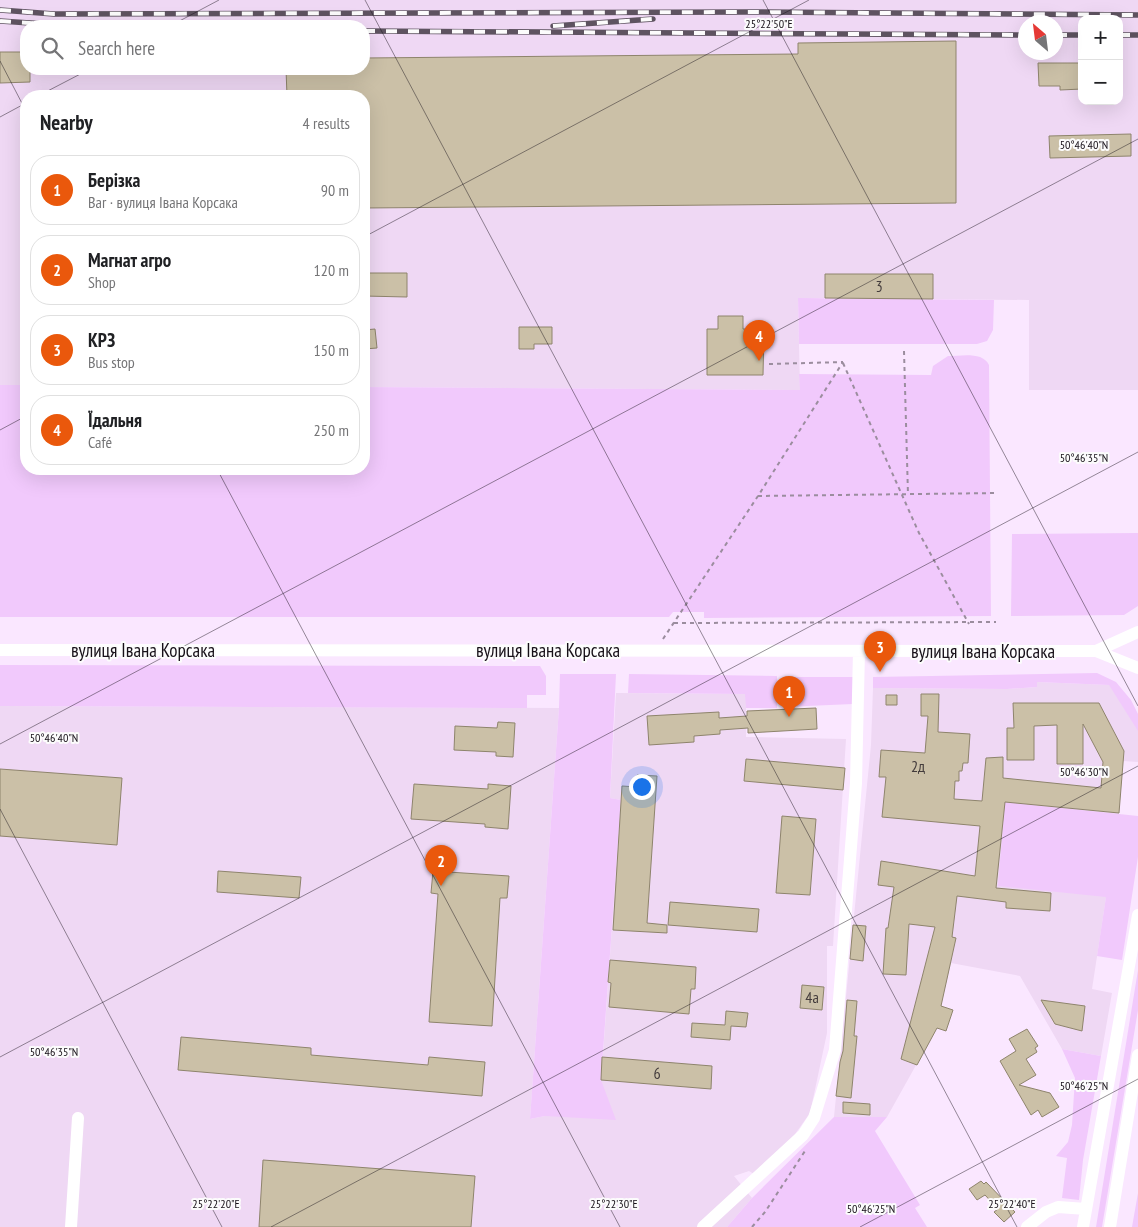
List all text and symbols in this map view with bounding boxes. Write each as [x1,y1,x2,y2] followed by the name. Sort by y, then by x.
[1018,15,1063,60] north arrow
[1078,15,1123,105] map controls
[1078,15,1123,60] button: +
[745,16,793,31] text: 25°22'50"E
[20,20,370,75] search box
[38,34,66,62] icon: search
[78,36,155,60] text: Search here
[1078,60,1123,105] button: −
[40,109,93,136] text: Nearby
[303,113,350,133] text: 4 results
[1060,137,1108,152] text: 50°46'40"N
[88,168,140,192] text: Берізка
[53,180,61,200] text: 1
[321,180,349,200] text: 90 m
[88,192,238,212] text: Bar · вулиця Івана Корсака
[88,248,171,272] text: Магнат агро
[53,260,61,280] text: 2
[314,260,349,280] text: 120 m
[88,272,116,292] text: Shop
[875,276,883,296] house number: 3
[743,320,775,361] pin: 4
[88,328,115,352] text: КРЗ
[53,340,61,360] text: 3
[314,340,349,360] text: 150 m
[88,352,135,372] text: Bus stop
[88,408,142,432] text: Їдальня
[53,420,61,440] text: 4
[314,420,349,440] text: 250 m
[88,432,112,452] text: Café
[1060,450,1108,465] text: 50°46'35"N
[864,631,896,672] pin: 3
[71,638,215,662] street label: вулиця Івана Корсака
[476,638,620,662] street label: вулиця Івана Корсака
[911,639,1055,663] street label: вулиця Івана Корсака
[773,676,805,717] pin: 1
[30,730,78,745] text: 50°46'40"N
[911,756,925,776] house number: 2д
[1060,764,1108,779] text: 50°46'30"N
[629,774,655,800] your location
[425,845,457,886] pin: 2
[805,987,819,1007] house number: 4а
[30,1044,78,1059] text: 50°46'35"N
[653,1063,661,1083] house number: 6
[1060,1078,1108,1093] text: 50°46'25"N
[192,1196,240,1211] text: 25°22'20"E
[590,1196,638,1211] text: 25°22'30"E
[988,1196,1036,1211] text: 25°22'40"E
[847,1201,895,1216] text: 50°46'25"N

